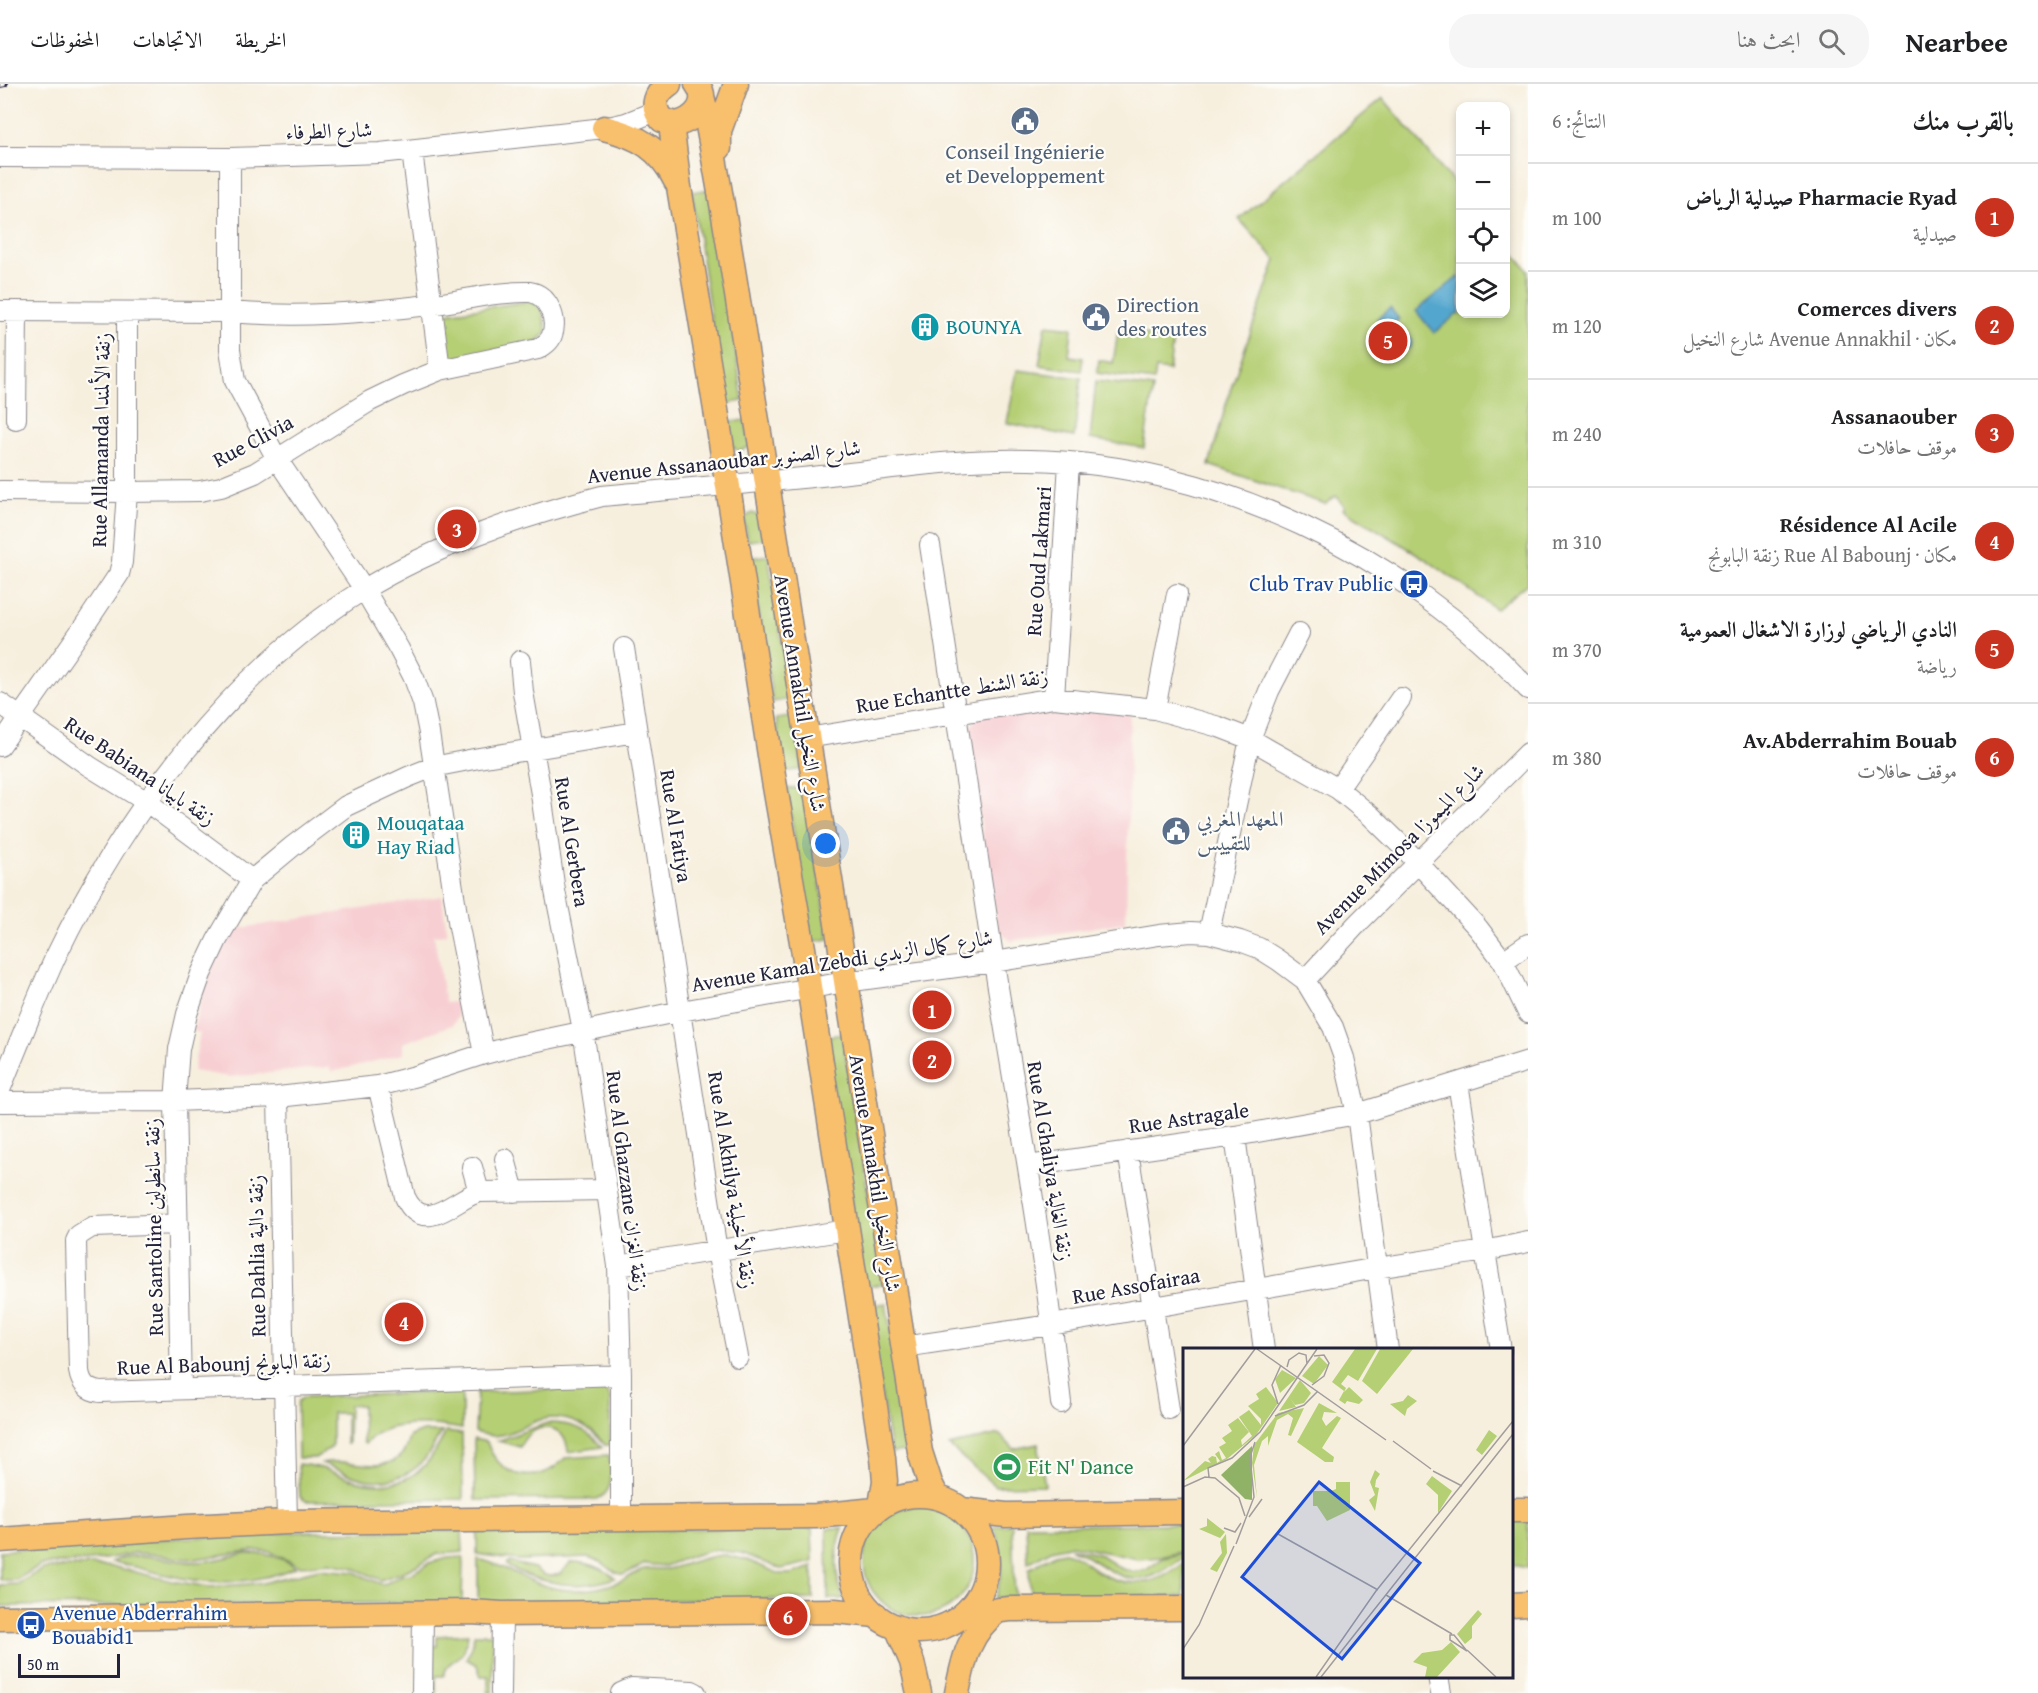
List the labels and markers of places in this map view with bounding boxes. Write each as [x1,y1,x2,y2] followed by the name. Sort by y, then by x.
[1009,105,1041,137] public building icon: Conseil Ingénierie et Developpement
[945,136,1105,191] place label: Conseil Ingénierie et Developpement
[1117,289,1207,344] place label: Direction des routes
[1080,301,1112,333] public building icon: Direction des routes
[909,311,941,343] building icon: BOUNYA
[946,311,1022,342] place label: BOUNYA
[1368,318,1408,364] pin: 5
[438,506,476,552] pin: 3
[1249,568,1393,599] place label: Club Trav Public
[1398,568,1430,600] bus stop icon: Club Trav Public
[1197,803,1283,858] place label: المعهد المغربي للتقييس
[377,807,465,862] place label: Mouqataa Hay Riad
[1160,815,1192,847] public building icon: المعهد المغربي للتقييس
[340,819,372,851] building icon: Mouqataa Hay Riad
[912,988,952,1032] pin: 1
[912,1038,952,1082] pin: 2
[384,1300,424,1344] pin: 4
[991,1451,1023,1483] sports icon: Fit N' Dance
[1028,1451,1134,1482] place label: Fit N' Dance
[768,1594,808,1639] pin: 6
[52,1597,228,1652] place label: Avenue Abderrahim Bouabid1
[15,1609,47,1641] bus stop icon: Avenue Abderrahim Bouabid1

